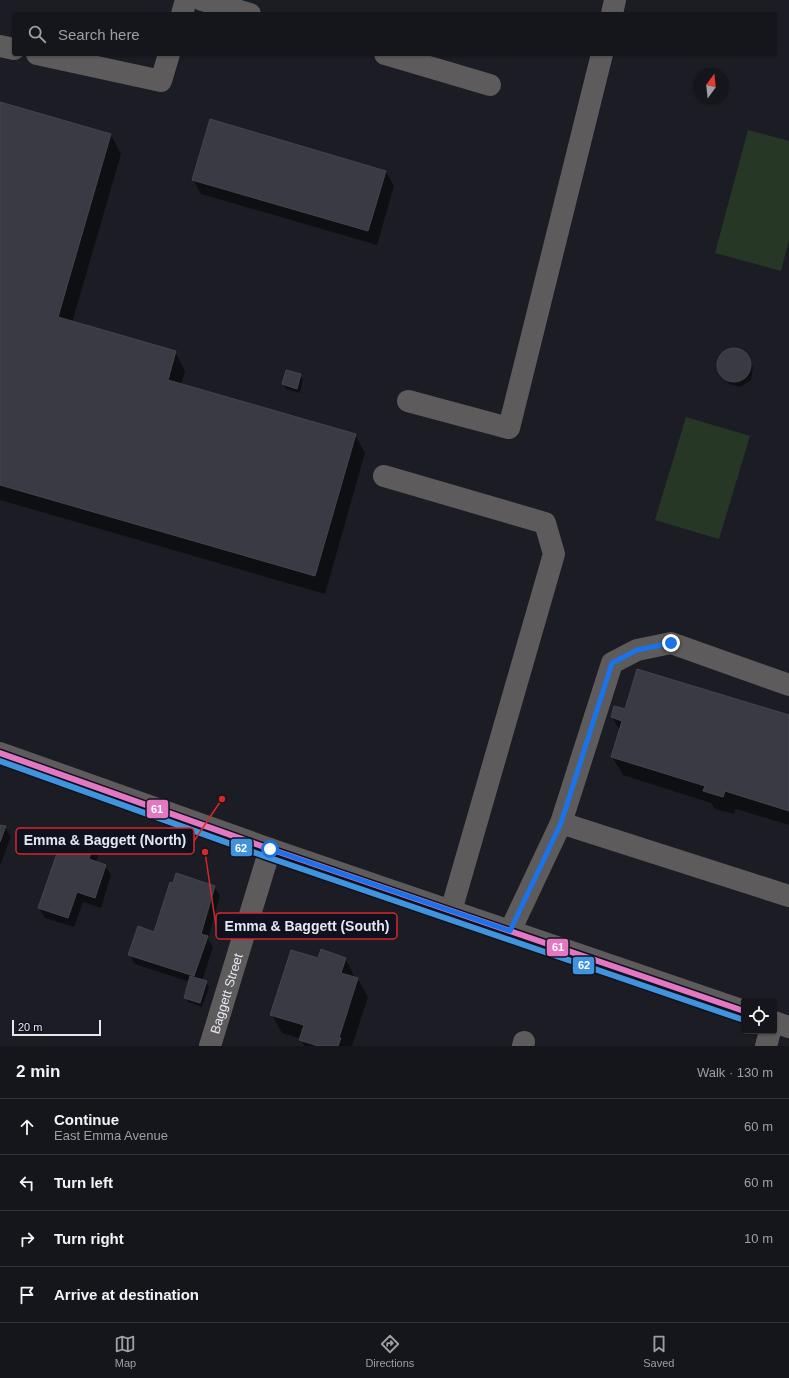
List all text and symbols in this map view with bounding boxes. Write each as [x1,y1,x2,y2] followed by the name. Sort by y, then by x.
[12,12,777,56] search box
[26,23,48,45] icon: search
[58,26,140,43] text: Search here
[693,68,729,104] north arrow
[662,634,680,652] route end
[146,799,169,819] line badge: 61
[151,803,163,815] text: 61
[16,828,194,854] callout: Emma & Baggett (North)
[24,832,186,848] text: Emma & Baggett (North)
[230,838,253,857] line badge: 62
[261,840,279,858] route start
[235,842,247,854] text: 62
[216,913,397,939] callout: Emma & Baggett (South)
[225,918,389,934] text: Emma & Baggett (South)
[546,938,569,957] line badge: 61
[552,941,564,953] text: 61
[207,951,246,1036] street label: Baggett Street
[572,956,595,975] line badge: 62
[578,959,590,971] text: 62
[741,998,777,1034] map controls
[741,998,777,1034] button: locate
[12,1018,101,1037] scale bar
[18,1021,42,1033] text: 20 m
[16,1062,60,1081] text: 2 min
[697,1065,773,1080] text: Walk · 130 m
[54,1111,119,1128] text: Continue
[16,1116,38,1138] icon: ahead
[744,1119,773,1134] text: 60 m
[54,1128,168,1143] text: East Emma Avenue
[16,1172,38,1194] icon: left
[54,1174,113,1191] text: Turn left
[744,1175,773,1190] text: 60 m
[16,1228,38,1250] icon: right
[54,1230,124,1247] text: Turn right
[744,1231,773,1246] text: 10 m
[16,1284,38,1306] icon: arrive
[54,1286,199,1303] text: Arrive at destination
[114,1333,136,1369] tab: Map
[365,1333,414,1369] tab: Directions
[643,1333,674,1369] tab: Saved

